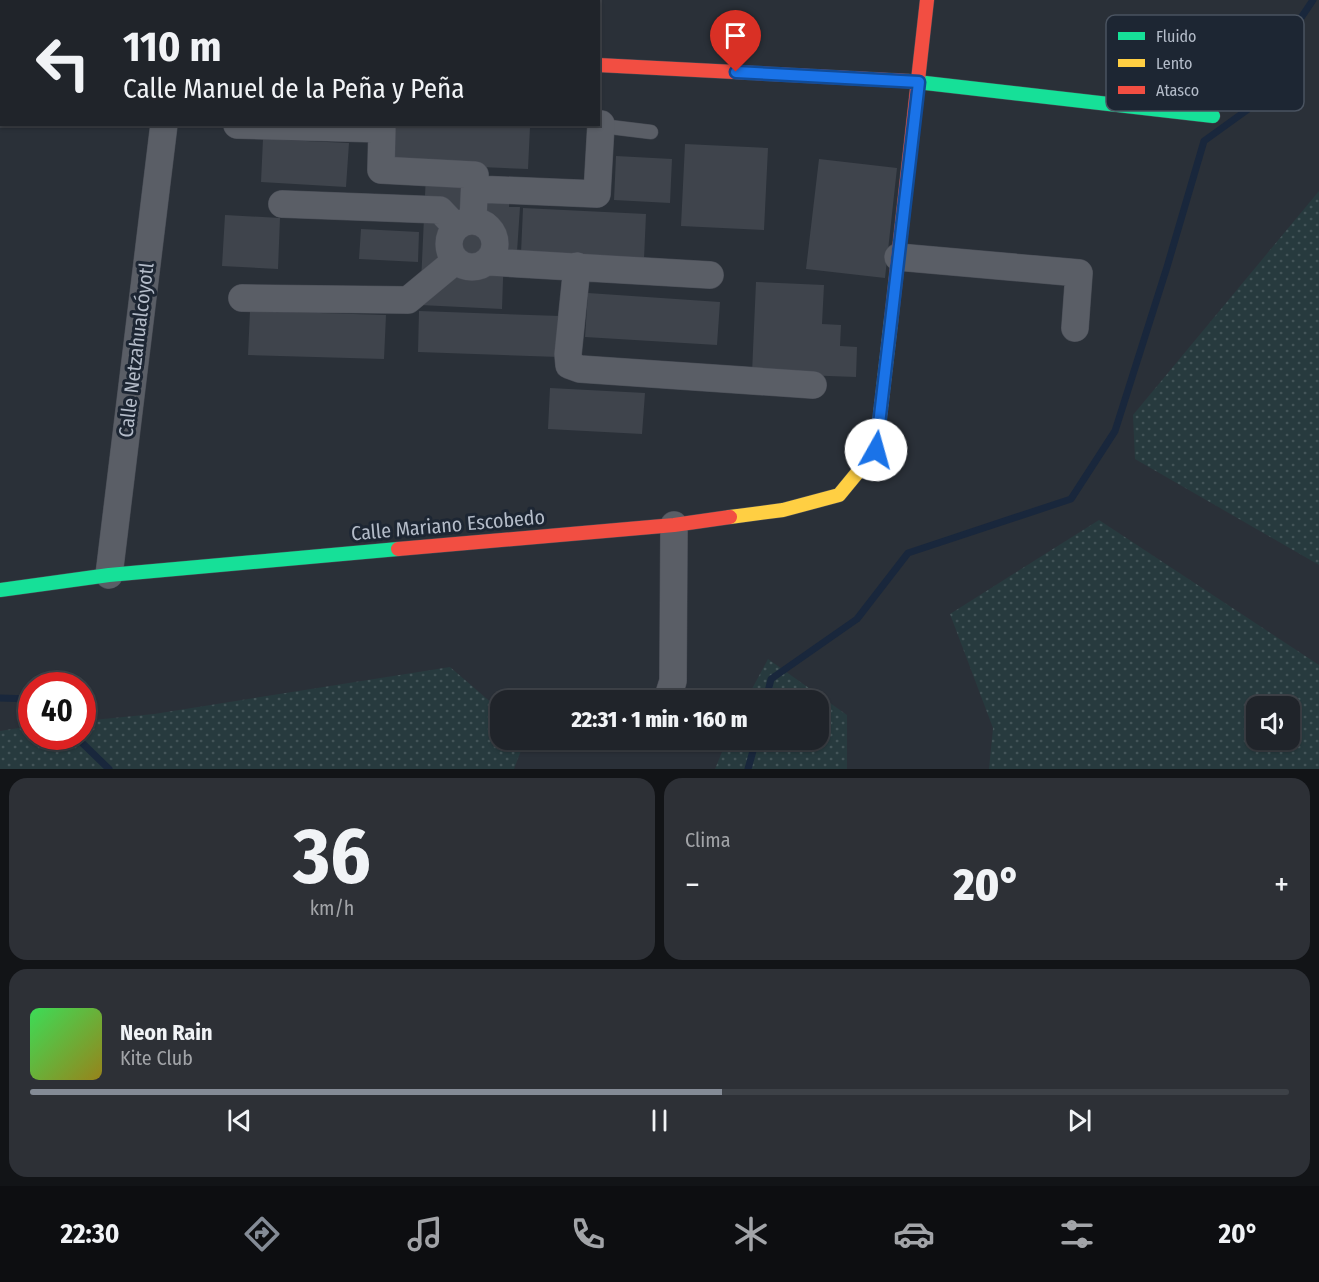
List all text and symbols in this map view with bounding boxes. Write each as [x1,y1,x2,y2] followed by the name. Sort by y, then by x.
[710,10,761,72] pin
[1106,15,1304,111] legend
[719,19,752,52] icon: arrive
[123,22,222,72] text: 110 m
[24,24,102,102] icon: left
[1156,27,1196,46] text: Fluido
[1156,54,1192,73] text: Lento
[123,73,464,105] text: Calle Manuel de la Peña y Peña
[1156,81,1199,100] text: Atasco
[113,261,159,439] street label: Calle Netzahualcóyotl
[844,418,908,482] position arrow
[350,505,546,545] street label: Calle Mariano Escobedo
[18,672,96,750] speed limit sign: 40
[1246,696,1300,750] map controls
[1246,696,1300,750] button: sound
[571,706,748,733] text: 22:31 · 1 min · 160 m
[293,810,371,904] text: 36
[685,828,730,852] text: Clima
[953,858,1020,912] text: 20°
[685,865,700,905] text: −
[1274,865,1289,905] text: +
[310,896,354,920] text: km/h
[120,1019,213,1046] text: Neon Rain
[120,1046,193,1070] text: Kite Club
[223,1104,256,1137] icon: previous
[643,1104,676,1137] icon: pause
[1063,1104,1096,1137] icon: next
[241,1213,283,1255] icon: directions
[404,1213,446,1255] icon: music
[567,1213,609,1255] icon: phone
[730,1213,772,1255] icon: climate
[893,1213,935,1255] icon: car
[1056,1213,1098,1255] icon: filters
[60,1218,120,1250] text: 22:30
[1219,1218,1258,1250] text: 20°

